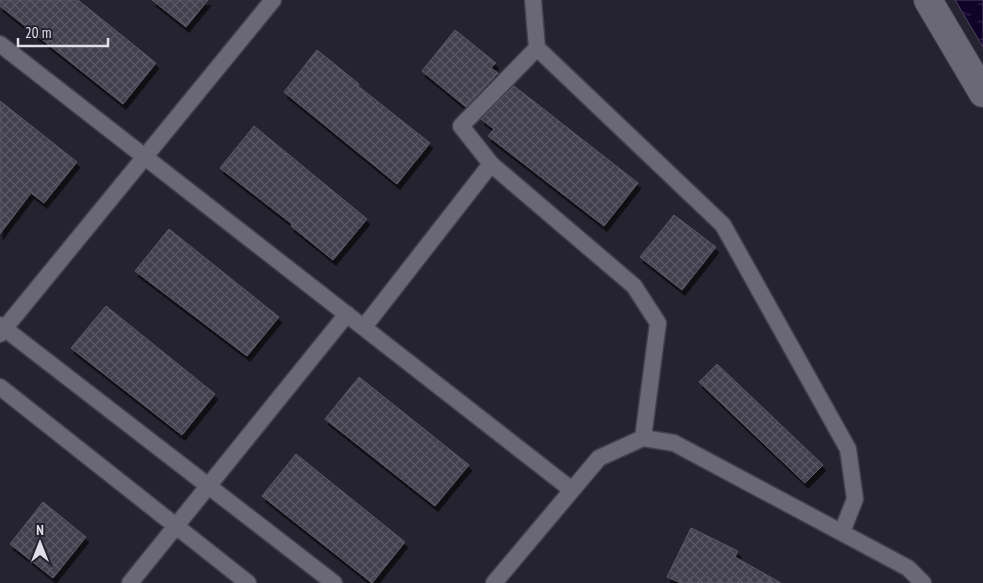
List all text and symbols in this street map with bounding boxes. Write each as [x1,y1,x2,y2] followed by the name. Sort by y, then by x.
[18,15,108,47] scale bar
[25,23,51,42] text: 20 m
[15,518,65,568] north arrow
[36,521,44,539] text: N

